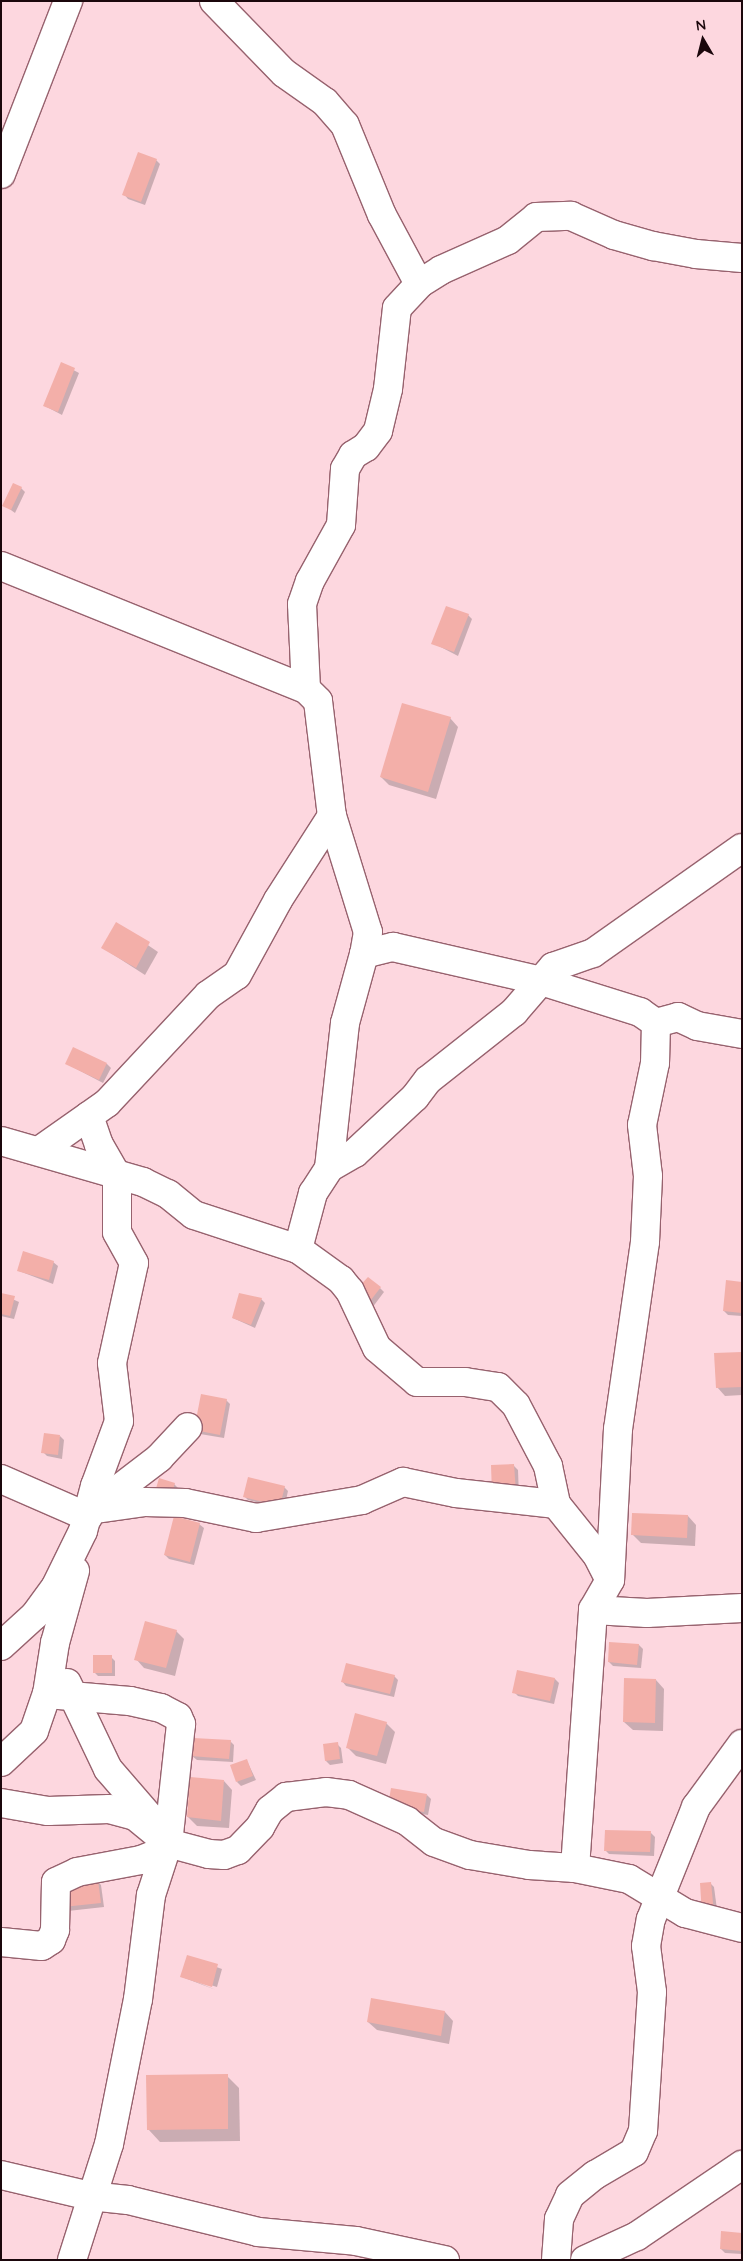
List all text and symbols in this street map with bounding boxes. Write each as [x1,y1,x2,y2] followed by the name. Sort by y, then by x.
[678,15,728,65] north arrow
[695,16,707,35] text: N

